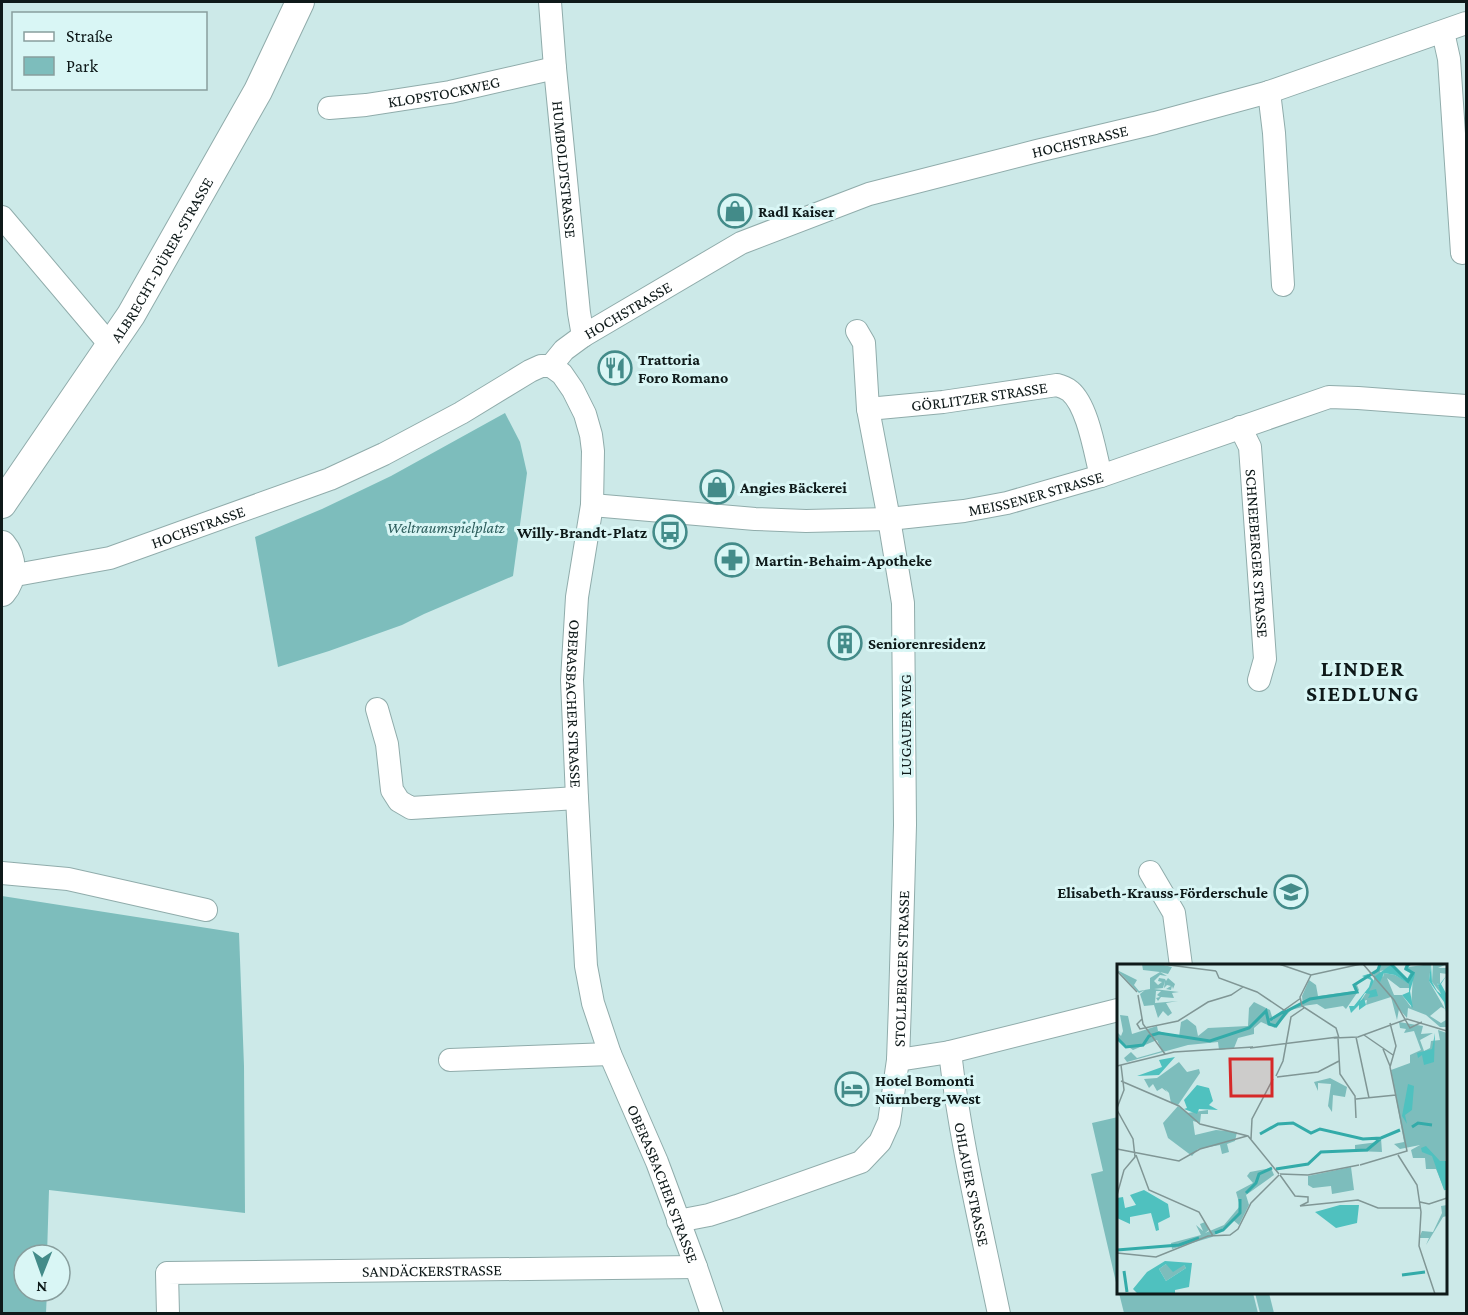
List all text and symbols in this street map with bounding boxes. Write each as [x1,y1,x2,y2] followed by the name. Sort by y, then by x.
[12,12,207,90] legend
[66,26,113,46] text: Straße
[66,56,98,76] text: Park
[386,72,501,110] street label: KLOPSTOCKWEG
[550,100,580,239] street label: HUMBOLDTSTRASSE
[1030,121,1130,160] street label: HOCHSTRASSE
[107,174,216,345] street label: ALBRECHT-DÜRER-STRASSE
[717,193,753,229] shop icon: Radl Kaiser
[758,203,835,220] place label: Radl Kaiser
[581,277,675,342] street label: HOCHSTRASSE
[597,350,633,386] restaurant icon: Trattoria Foro Romano
[638,351,728,386] place label: Trattoria Foro Romano
[910,378,1049,413] street label: GÖRLITZER STRASSE
[967,467,1105,519] street label: MEISSENER STRASSE
[1243,468,1272,639] street label: SCHNEEBERGER STRASSE
[699,469,735,505] shop icon: Angies Bäckerei
[739,479,847,496] place label: Angies Bäckerei
[149,502,247,551] street label: HOCHSTRASSE
[652,514,688,550] bus stop icon: Willy-Brandt-Platz
[387,519,506,537] park label: Weltraumspielplatz
[516,524,648,541] place label: Willy-Brandt-Platz
[714,542,750,578] pharmacy icon: Martin-Behaim-Apotheke
[755,552,932,569] place label: Martin-Behaim-Apotheke
[563,619,585,789] street label: OBERASBACHER STRASSE
[827,625,863,661] building icon: Seniorenresidenz
[868,635,986,652] place label: Seniorenresidenz
[1306,656,1420,706] district label: LINDER SIEDLUNG
[897,674,914,776] street label: LUGAUER WEG
[1273,874,1309,910] school or university icon: Elisabeth-Krauss-Förderschule
[1057,884,1269,901] place label: Elisabeth-Krauss-Förderschule
[890,890,912,1047] street label: STOLLBERGER STRASSE
[1117,964,1447,1294] inset map
[834,1071,870,1107] hotel icon: Hotel Bomonti Nürnberg-West
[875,1072,981,1107] place label: Hotel Bomonti Nürnberg-West
[624,1102,702,1265] street label: OBERASBACHER STRASSE
[952,1121,993,1248] street label: OHLAUER STRASSE
[12,1243,72,1303] north arrow
[362,1261,502,1279] street label: SANDÄCKERSTRASSE
[36,1279,47,1296] text: N

